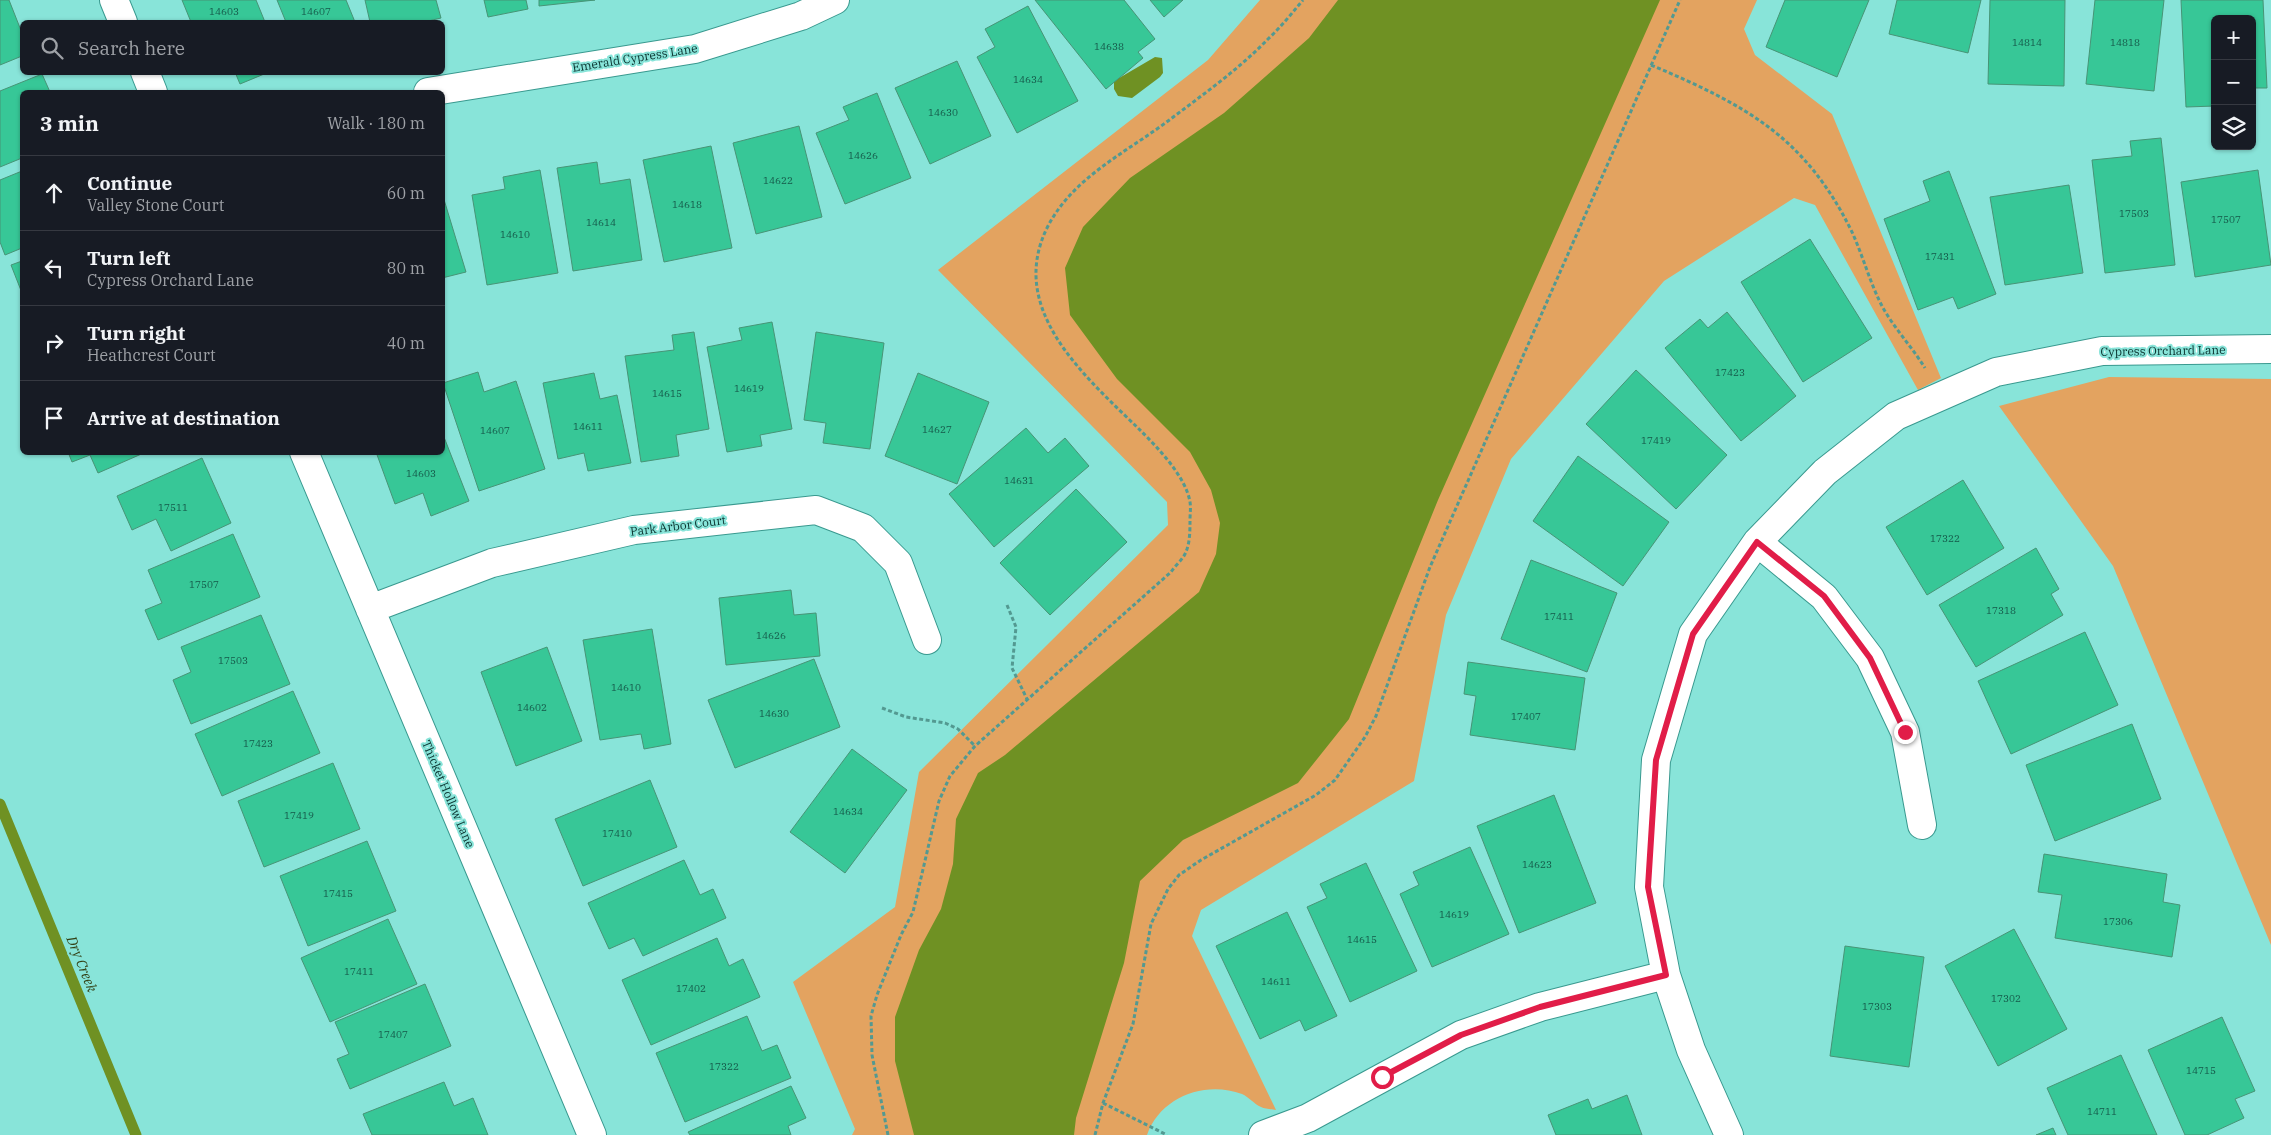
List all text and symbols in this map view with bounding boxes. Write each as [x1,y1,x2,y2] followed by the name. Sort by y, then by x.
[209,5,239,18] house number: 14603
[301,5,331,18] house number: 14607
[2211,15,2256,150] map controls
[2211,15,2256,60] button: +
[20,20,445,75] search box
[38,34,66,62] icon: search
[78,36,185,60] text: Search here
[2012,36,2042,49] house number: 14814
[2110,36,2140,49] house number: 14818
[571,40,699,75] street label: Emerald Cypress Lane
[1094,40,1124,53] house number: 14638
[2211,60,2256,105] button: −
[1013,73,1043,86] house number: 14634
[2211,105,2256,150] button: layers
[928,106,958,119] house number: 14630
[40,109,99,137] text: 3 min
[327,113,425,133] text: Walk · 180 m
[848,149,878,162] house number: 14626
[87,171,172,195] text: Continue
[763,174,793,187] house number: 14622
[40,179,68,207] icon: ahead
[387,183,425,203] text: 60 m
[87,195,224,215] text: Valley Stone Court
[672,198,702,211] house number: 14618
[2119,207,2149,220] house number: 17503
[2211,213,2241,226] house number: 17507
[586,216,616,229] house number: 14614
[500,228,530,241] house number: 14610
[87,246,170,270] text: Turn left
[1925,250,1955,263] house number: 17431
[40,254,68,282] icon: left
[387,258,425,278] text: 80 m
[87,270,254,290] text: Cypress Orchard Lane
[87,321,185,345] text: Turn right
[40,329,68,357] icon: right
[387,333,425,353] text: 40 m
[2100,342,2226,359] street label: Cypress Orchard Lane
[87,345,216,365] text: Heathcrest Court
[1715,366,1745,379] house number: 17423
[734,382,764,395] house number: 14619
[652,387,682,400] house number: 14615
[40,404,68,432] icon: arrive
[87,406,280,430] text: Arrive at destination
[573,420,603,433] house number: 14611
[922,423,952,436] house number: 14627
[480,424,510,437] house number: 14607
[1641,434,1671,447] house number: 17419
[406,467,436,480] house number: 14603
[1004,474,1034,487] house number: 14631
[158,501,188,514] house number: 17511
[629,512,727,539] street label: Park Arbor Court
[1930,532,1960,545] house number: 17322
[189,578,219,591] house number: 17507
[1986,604,2016,617] house number: 17318
[1544,610,1574,623] house number: 17411
[756,629,786,642] house number: 14626
[218,654,248,667] house number: 17503
[611,681,641,694] house number: 14610
[517,701,547,714] house number: 14602
[759,707,789,720] house number: 14630
[1511,710,1541,723] house number: 17407
[1894,721,1917,744] route end
[243,737,273,750] house number: 17423
[419,738,478,850] street label: Thicket Hollow Lane
[833,805,863,818] house number: 14634
[284,809,314,822] house number: 17419
[602,827,632,840] house number: 17410
[1522,858,1552,871] house number: 14623
[323,887,353,900] house number: 17415
[1439,908,1469,921] house number: 14619
[2103,915,2133,928] house number: 17306
[62,932,102,995] water label: Dry Creek
[1347,933,1377,946] house number: 14615
[344,965,374,978] house number: 17411
[1261,975,1291,988] house number: 14611
[676,982,706,995] house number: 17402
[1991,992,2021,1005] house number: 17302
[1862,1000,1892,1013] house number: 17303
[378,1028,408,1041] house number: 17407
[709,1060,739,1073] house number: 17322
[2186,1064,2216,1077] house number: 14715
[1371,1066,1394,1089] route start
[2087,1105,2117,1118] house number: 14711

